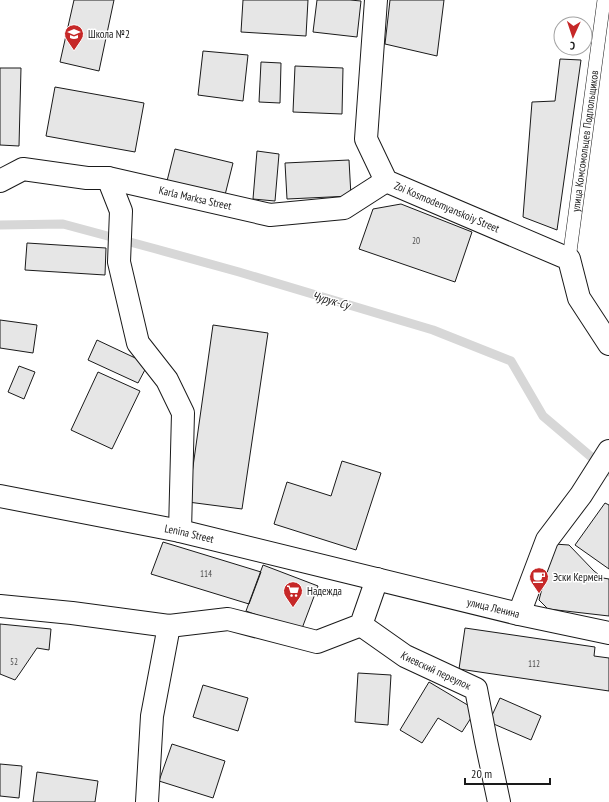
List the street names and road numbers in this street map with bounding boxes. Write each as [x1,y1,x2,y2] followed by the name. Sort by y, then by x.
[568,69,602,213] street label: улица Комсомольцев Подпольщиков
[392,178,502,236] street label: Zoi Kosmodemyanskoiy Street
[158,183,233,213] street label: Karla Marksa Street
[163,521,215,546] street label: Lenina Street
[466,595,521,621] street label: улица Ленина
[398,648,474,693] street label: Киевский переулок

